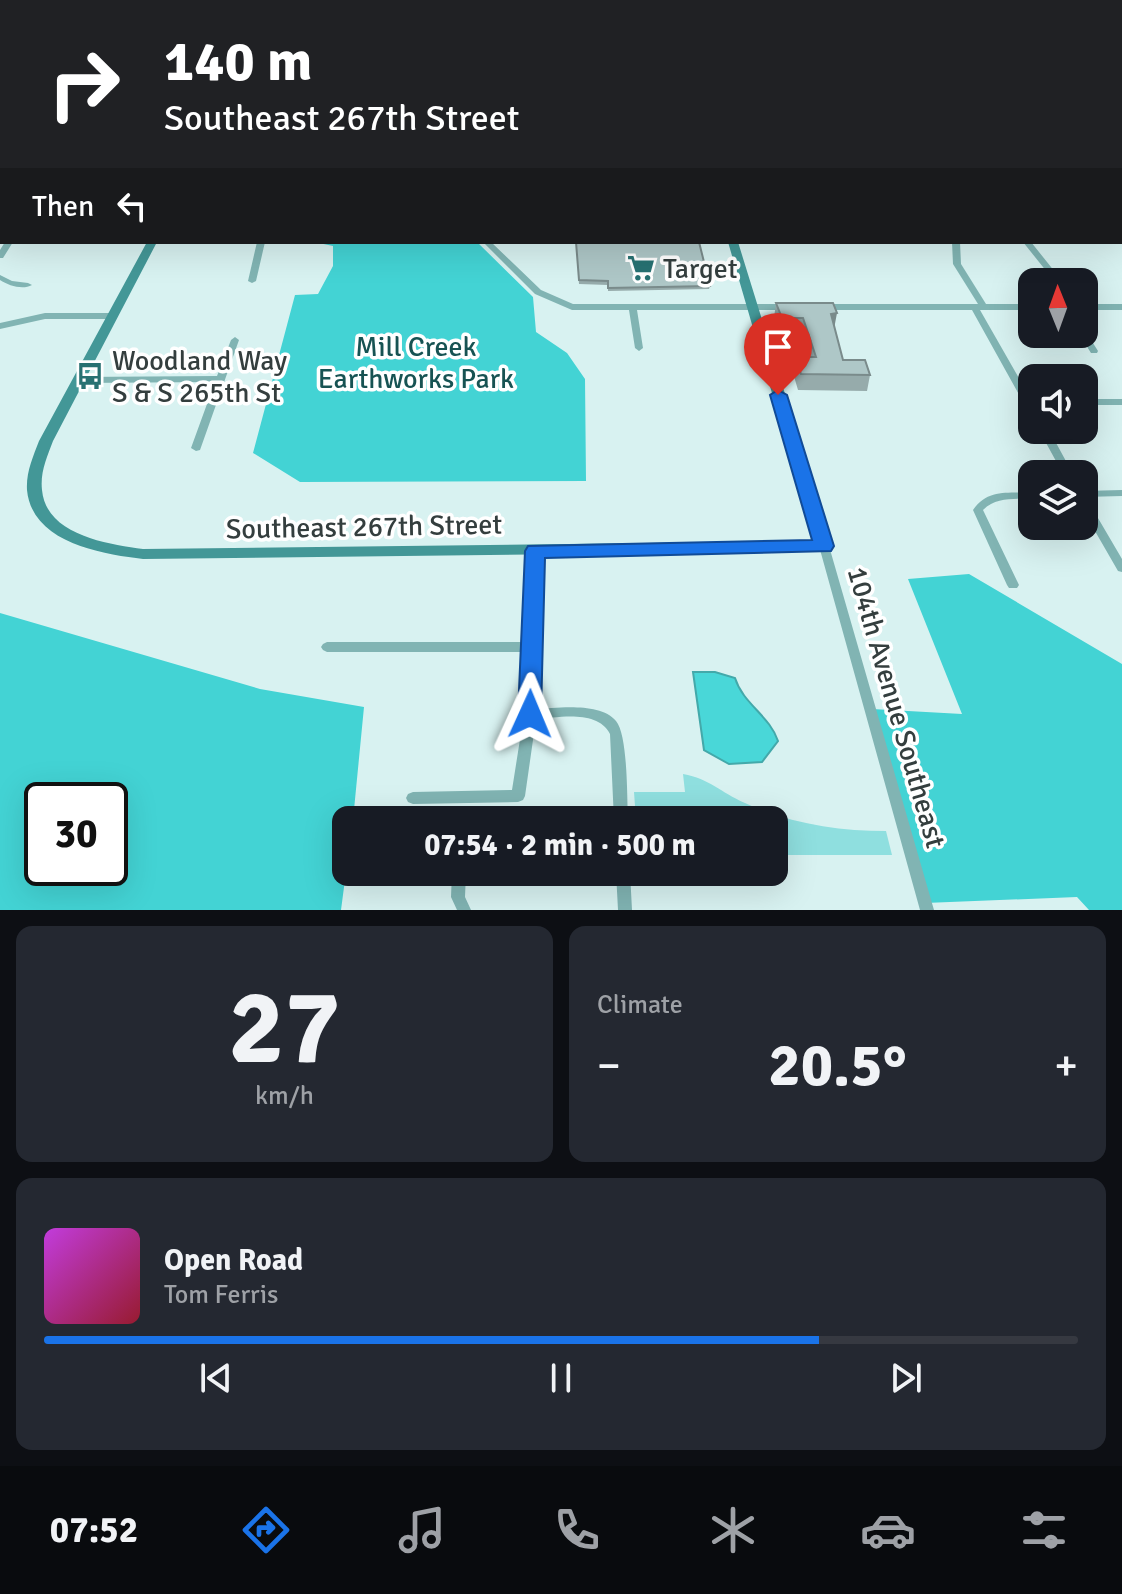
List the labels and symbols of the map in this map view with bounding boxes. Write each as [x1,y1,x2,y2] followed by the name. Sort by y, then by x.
[663,252,738,286] place label: Target
[626,253,656,283] supermarket icon: Target
[1018,268,1098,348] north arrow
[744,313,812,395] pin
[318,330,514,396] park label: Mill Creek Earthworks Park
[112,344,287,410] place label: Woodland Way S & S 265th St
[75,361,105,391] bus stop icon: Woodland Way S & S 265th St
[226,508,503,546] street label: Southeast 267th Street
[840,563,953,852] street label: 104th Avenue Southeast
[488,672,572,756] position arrow
[24,782,128,886] speed limit sign: 30

